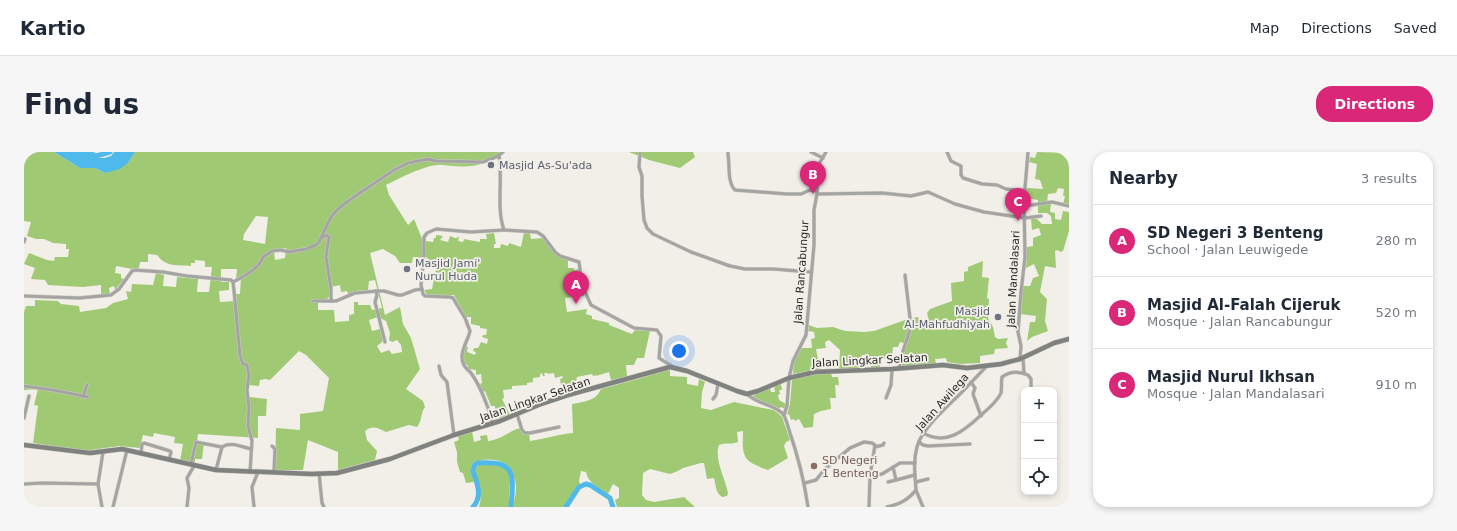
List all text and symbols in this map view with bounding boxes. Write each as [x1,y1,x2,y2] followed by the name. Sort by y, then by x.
[20,17,86,39] text: Kartio
[1250,20,1279,36] text: Map
[1301,20,1372,36] text: Directions
[1394,20,1437,36] text: Saved
[1316,86,1433,122] button: Directions
[24,88,139,121] text: Find us
[499,159,592,172] place label: Masjid As-Su'ada
[486,160,496,170] marker: Masjid As-Su'ada
[800,161,826,194] pin: B
[1109,168,1178,188] text: Nearby
[1361,171,1417,186] text: 3 results
[1005,188,1031,221] pin: C
[791,219,812,325] street label: Jalan Rancabungur
[1147,224,1324,242] text: SD Negeri 3 Benteng
[1004,230,1023,329] street label: Jalan Mandalasari
[1117,233,1127,248] text: A
[1375,233,1417,248] text: 280 m
[1147,242,1308,257] text: School · Jalan Leuwigede
[415,257,480,283] place label: Masjid Jami' Nurul Huda
[402,264,412,274] marker: Masjid Jami' Nurul Huda
[563,271,589,304] pin: A
[1147,296,1340,314] text: Masjid Al-Falah Cijeruk
[904,305,990,331] place label: Masjid Al-Mahfudhiyah
[1117,305,1127,320] text: B
[1375,305,1417,320] text: 520 m
[993,312,1003,322] marker: Masjid Al-Mahfudhiyah
[1147,314,1332,329] text: Mosque · Jalan Rancabungur
[669,341,689,361] your location
[811,351,928,370] street label: Jalan Lingkar Selatan
[1147,368,1315,386] text: Masjid Nurul Ikhsan
[912,371,972,435] street label: Jalan Awilega
[477,374,592,425] street label: Jalan Lingkar Selatan
[1117,377,1127,392] text: C
[1375,377,1417,392] text: 910 m
[1147,386,1325,401] text: Mosque · Jalan Mandalasari
[1021,387,1057,495] map controls
[1021,387,1057,423] button: +
[1021,423,1057,459] button: −
[822,454,879,480] place label: SD Negeri 1 Benteng
[1021,459,1057,495] button: locate
[809,461,819,471] marker: SD Negeri 1 Benteng

